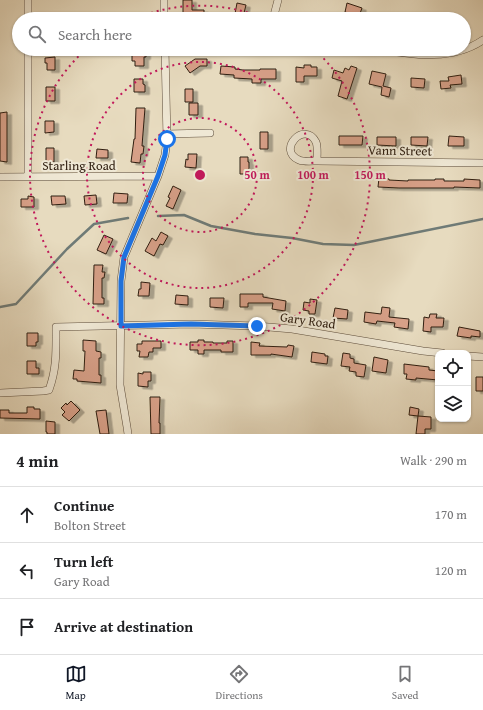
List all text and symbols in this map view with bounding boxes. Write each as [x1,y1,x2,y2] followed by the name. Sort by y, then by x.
[12,12,471,56] search box
[26,23,48,45] icon: search
[58,24,132,45] text: Search here
[158,130,176,148] route start
[368,140,433,161] street label: Vann Street
[42,156,116,175] street label: Starling Road
[244,166,270,183] text: 50 m
[297,166,330,183] text: 100 m
[354,166,387,183] text: 150 m
[193,168,207,182] centre of rings
[279,307,337,334] street label: Gary Road
[248,317,266,335] route end
[435,350,471,422] map controls
[435,350,471,386] button: locate
[435,386,471,422] button: layers
[16,448,58,473] text: 4 min
[400,451,467,470] text: Walk · 290 m
[54,495,115,516] text: Continue
[16,504,38,526] icon: ahead
[435,505,467,524] text: 170 m
[54,516,126,535] text: Bolton Street
[54,551,113,572] text: Turn left
[16,560,38,582] icon: left
[435,561,467,580] text: 120 m
[54,572,110,591] text: Gary Road
[16,616,38,638] icon: arrive
[54,616,193,637] text: Arrive at destination
[65,663,87,703] tab: Map
[216,663,263,703] tab: Directions
[392,663,418,703] tab: Saved

